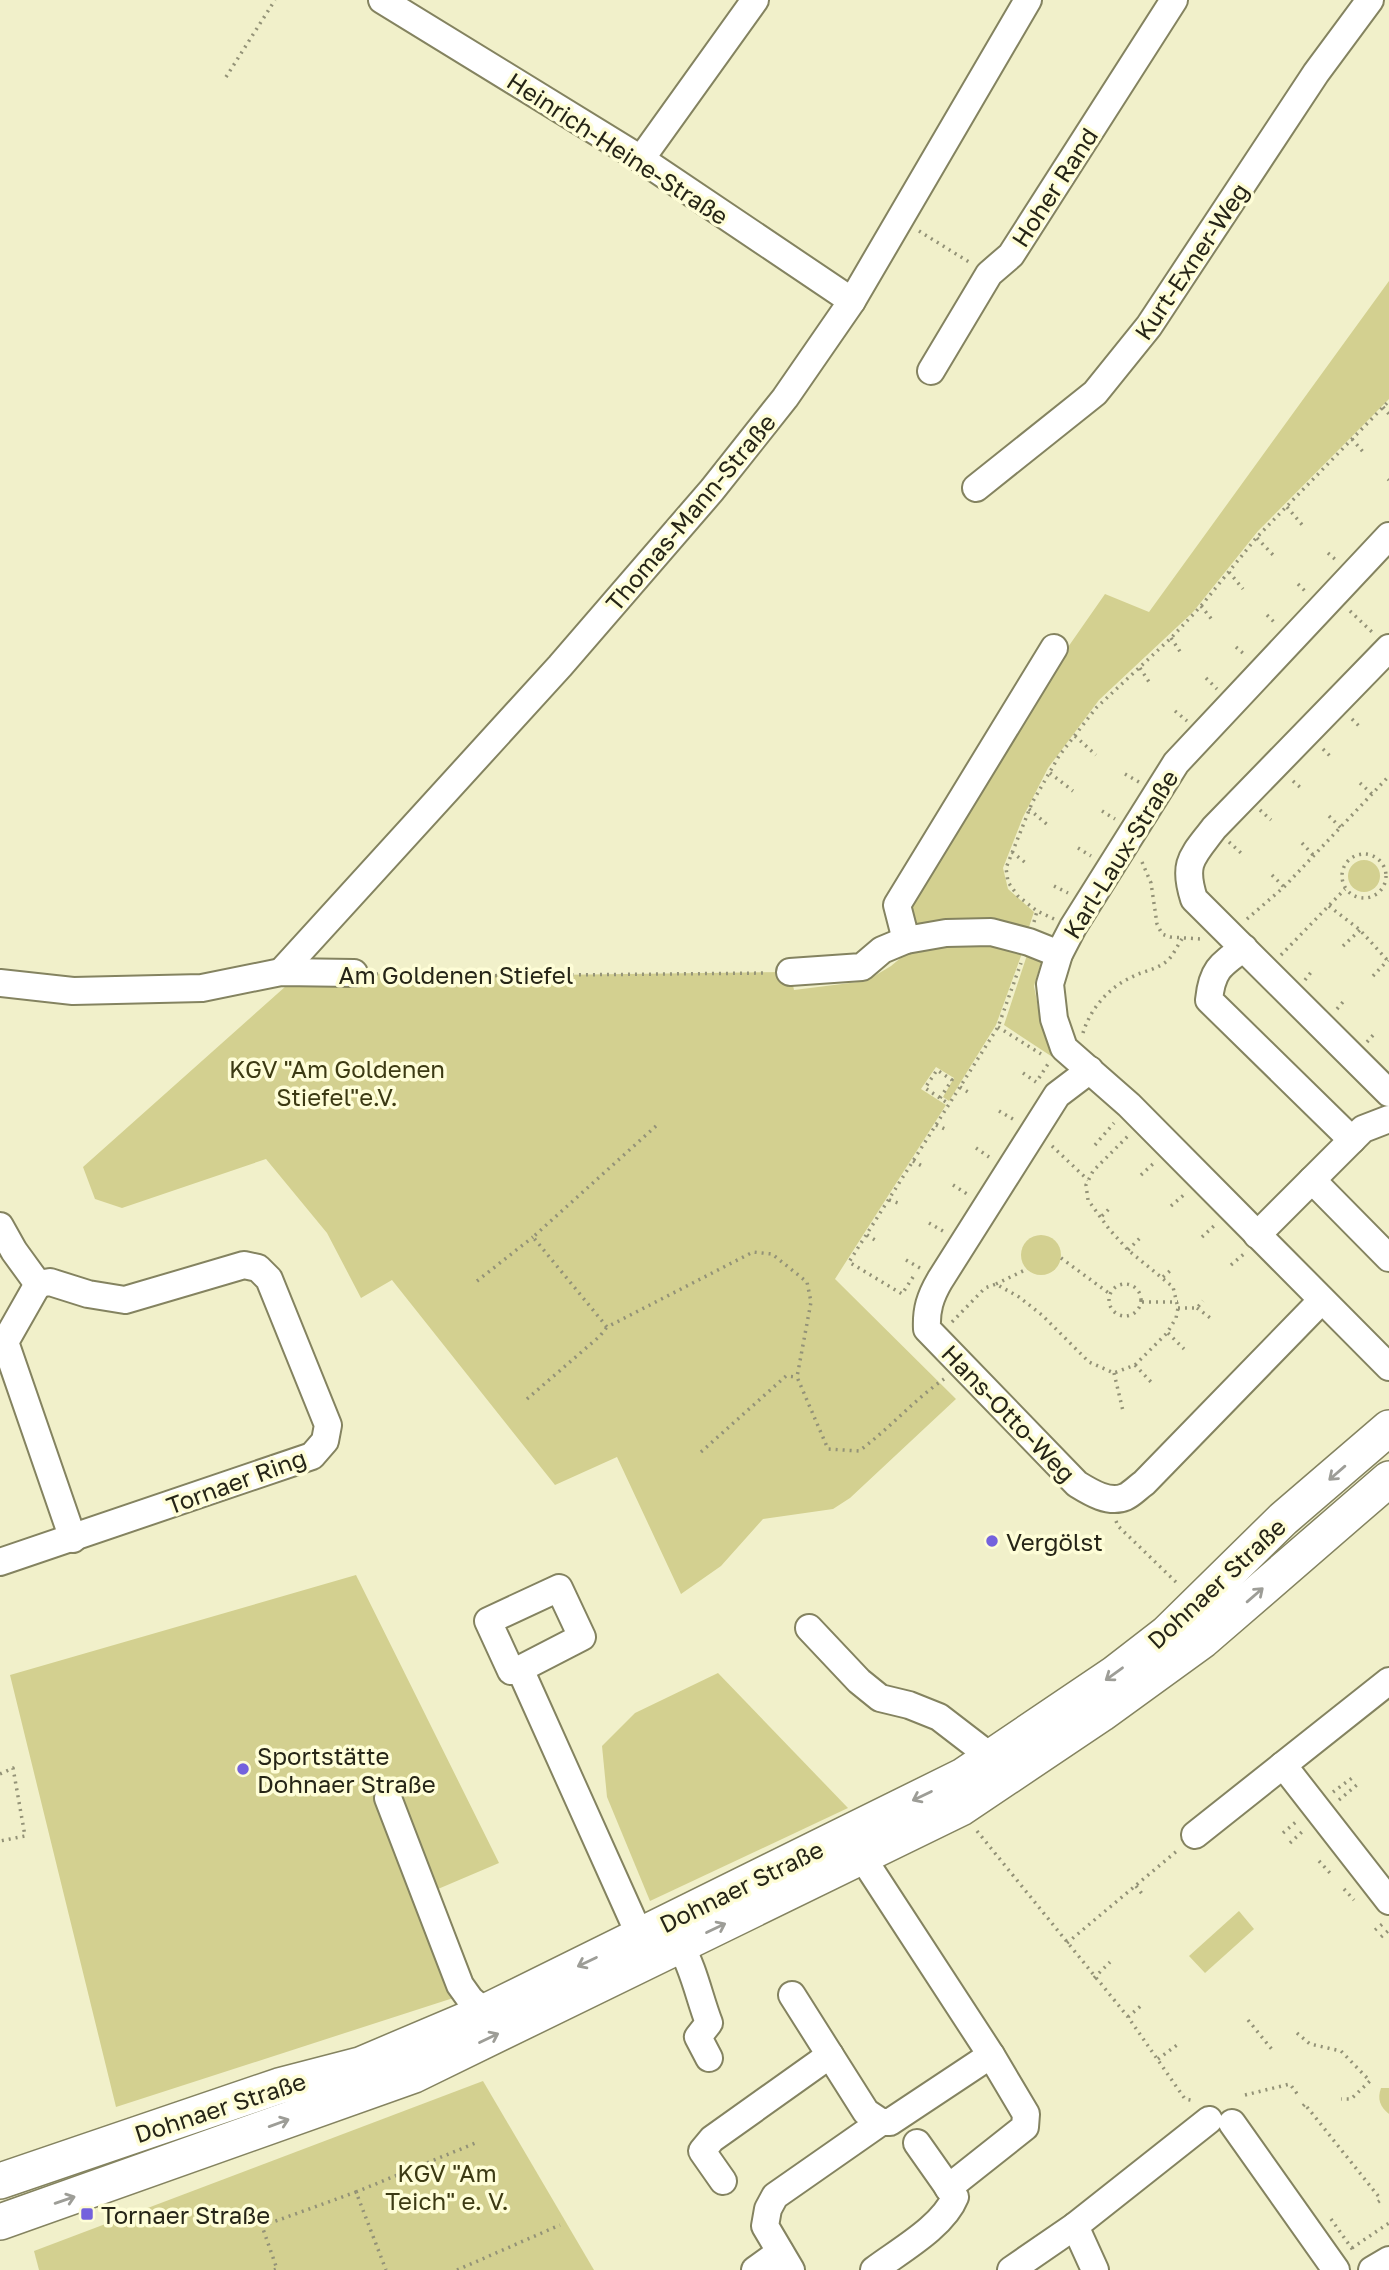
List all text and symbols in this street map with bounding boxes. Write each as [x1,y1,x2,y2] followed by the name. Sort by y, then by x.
[502,66,734,230] street label: Heinrich-Heine-Straße
[1005,122,1103,252] street label: Hoher Rand
[1128,177,1254,345] street label: Kurt-Exner-Weg
[599,407,781,617] street label: Thomas-Mann-Straße
[1056,764,1184,944] street label: Karl-Laux-Straße
[339,960,573,989] street label: Am Goldenen Stiefel
[229,1054,445,1111] park label: KGV "Am Goldenen Stiefel"e.V.
[936,1338,1082,1488] street label: Hans-Otto-Weg
[162,1442,310,1520] street label: Tornaer Ring
[1329,1465,1347,1481] one-way arrow
[1141,1512,1291,1654] street label: Dohnaer Straße
[1006,1527,1103,1556] place label: Vergölst
[984,1533,1000,1549] marker: Vergölst
[1245,1587,1263,1603] one-way arrow
[1105,1666,1124,1681] one-way arrow
[257,1741,436,1798] place label: Sportstätte Dohnaer Straße
[235,1761,251,1777] marker: Sportstätte Dohnaer Straße
[912,1789,933,1803] one-way arrow
[654,1834,828,1938] street label: Dohnaer Straße
[705,1920,726,1934] one-way arrow
[577,1955,598,1969] one-way arrow
[478,2031,499,2044] one-way arrow
[131,2066,309,2148] street label: Dohnaer Straße
[267,2116,289,2128] one-way arrow
[385,2158,509,2215] park label: KGV "Am Teich" e. V.
[53,2193,75,2205] one-way arrow
[101,2200,270,2229] place label: Tornaer Straße
[79,2206,95,2222] marker: Tornaer Straße

